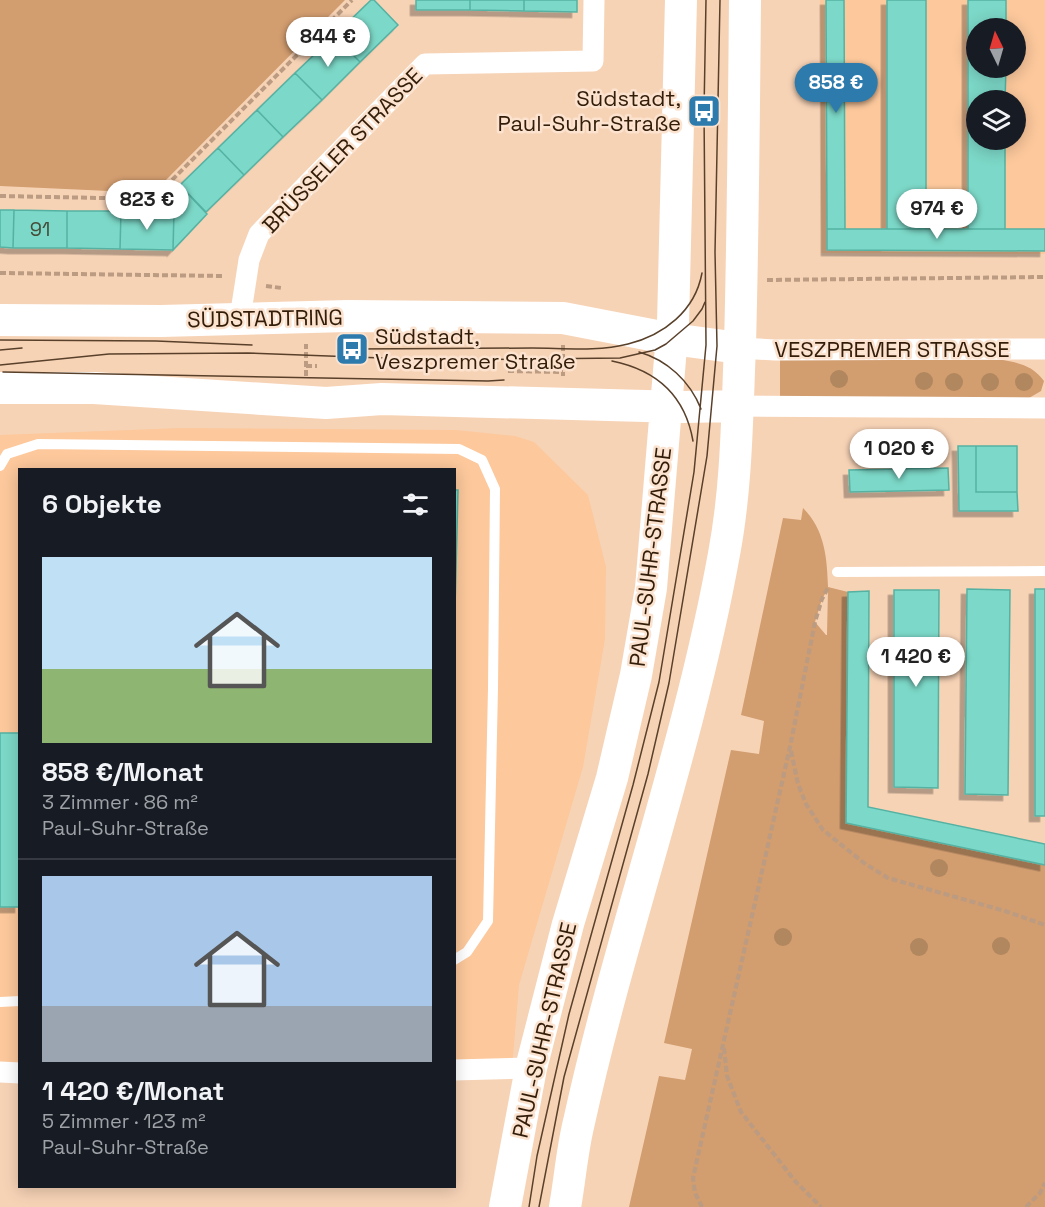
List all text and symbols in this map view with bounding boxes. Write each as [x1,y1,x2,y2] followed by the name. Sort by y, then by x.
[286,17,370,68] pin: 844 €
[966,18,1026,78] north arrow
[966,18,1026,150] map controls
[300,23,356,49] text: 844 €
[256,61,428,239] street label: BRÜSSELER STRASSE
[794,63,878,114] pin: 858 €
[809,69,863,95] text: 858 €
[498,84,681,137] place label: Südstadt, Paul-Suhr-Straße
[966,90,1026,150] button: layers
[686,93,722,129] bus stop icon: Südstadt, Paul-Suhr-Straße
[105,180,189,231] pin: 823 €
[120,186,174,212] text: 823 €
[895,189,979,240] pin: 974 €
[910,195,964,221] text: 974 €
[30,216,50,242] house number: 91
[187,303,343,333] street label: SÜDSTADTRING
[375,322,576,375] place label: Südstadt, Veszpremer Straße
[334,331,370,367] bus stop icon: Südstadt, Veszpremer Straße
[774,335,1010,363] street label: VESZPREMER STRASSE
[844,429,954,480] pin: 1 020 €
[864,435,934,461] text: 1 020 €
[623,446,677,668] street label: PAUL-SUHR-STRASSE
[42,487,162,521] text: 6 Objekte
[399,488,432,521] icon: filters
[183,596,291,704] icon: home
[861,637,971,688] pin: 1 420 €
[881,643,951,669] text: 1 420 €
[42,755,204,789] text: 858 €/Monat
[42,789,198,815] text: 3 Zimmer · 86 m²
[42,815,209,841] text: Paul-Suhr-Straße
[183,915,291,1023] icon: home
[506,919,582,1141] street label: PAUL-SUHR-STRASSE
[42,1074,224,1108] text: 1 420 €/Monat
[42,1108,205,1134] text: 5 Zimmer · 123 m²
[42,1134,209,1160] text: Paul-Suhr-Straße

